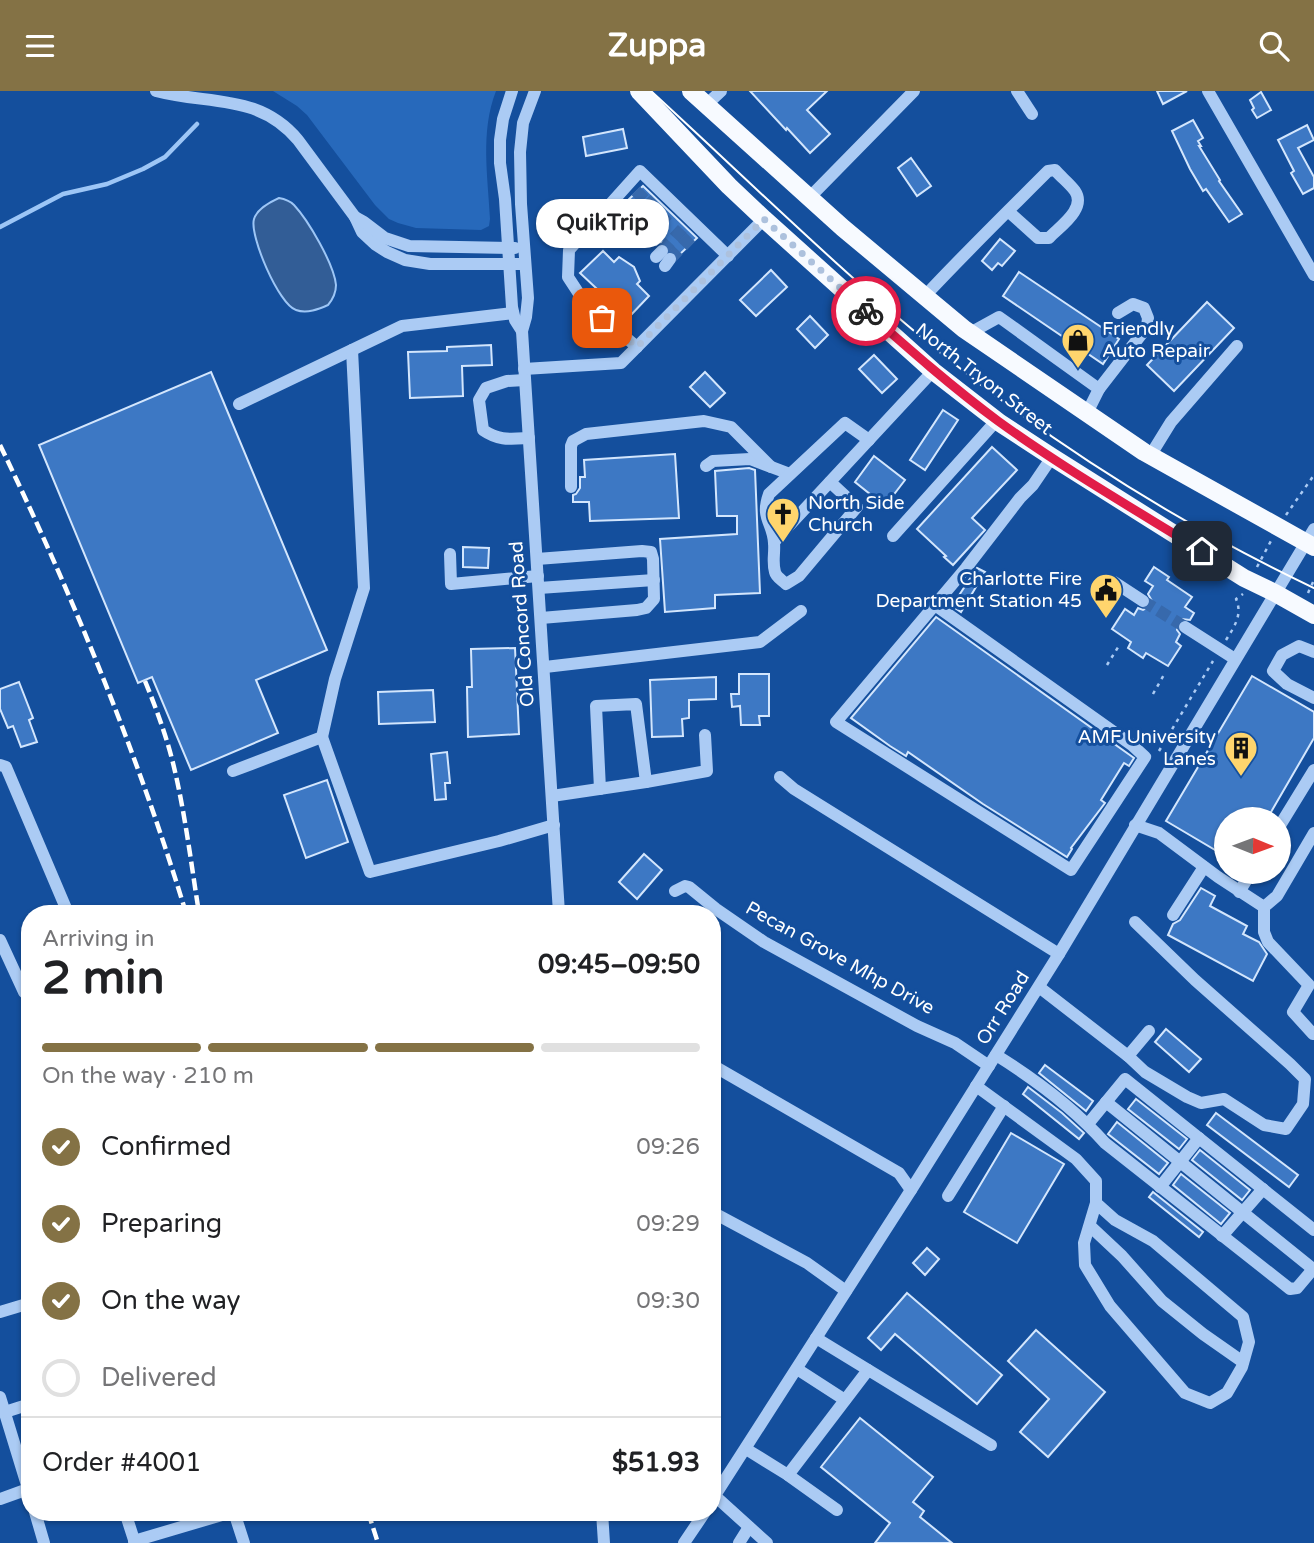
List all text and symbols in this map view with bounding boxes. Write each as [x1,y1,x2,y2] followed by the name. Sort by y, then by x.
[21,27,59,65] icon: menu
[608,27,706,65] text: Zuppa
[1255,27,1293,65] icon: search
[536,199,668,248] callout: QuikTrip
[556,209,649,237] text: QuikTrip
[831,276,901,346] courier
[572,288,632,348] pin
[847,292,885,330] icon: bike
[583,299,621,337] icon: bag
[1102,318,1211,362] place label: Friendly Auto Repair
[911,319,1057,439] street label: North Tryon Street
[1059,321,1097,370] shop icon: Friendly Auto Repair
[808,492,905,536] place label: North Side Church
[764,495,802,544] church icon: North Side Church
[1172,521,1232,581] pin
[1183,532,1221,570] icon: home
[505,540,539,708] street label: Old Concord Road
[875,568,1082,612] place label: Charlotte Fire Department Station 45
[1087,571,1125,620] public building icon: Charlotte Fire Department Station 45
[1077,726,1216,770] place label: AMF University Lanes
[1222,729,1260,778] building icon: AMF University Lanes
[1214,807,1292,884] north arrow
[1214,807,1291,884] map controls
[742,897,938,1019] street label: Pecan Grove Mhp Drive
[42,925,155,953] text: Arriving in
[538,949,700,980] text: 09:45–09:50
[42,951,165,1006] text: 2 min
[972,967,1034,1049] street label: Orr Road
[42,1062,254,1090] text: On the way · 210 m
[42,1128,80,1166] icon: check
[101,1131,231,1162] text: Confirmed
[636,1133,700,1161] text: 09:26
[42,1205,80,1243] icon: check
[101,1208,222,1239] text: Preparing
[636,1210,700,1238] text: 09:29
[42,1282,80,1320] icon: check
[101,1285,241,1316] text: On the way
[636,1287,700,1315] text: 09:30
[101,1362,217,1393] text: Delivered
[42,1447,202,1478] text: Order #4001
[612,1447,700,1478] text: $51.93

